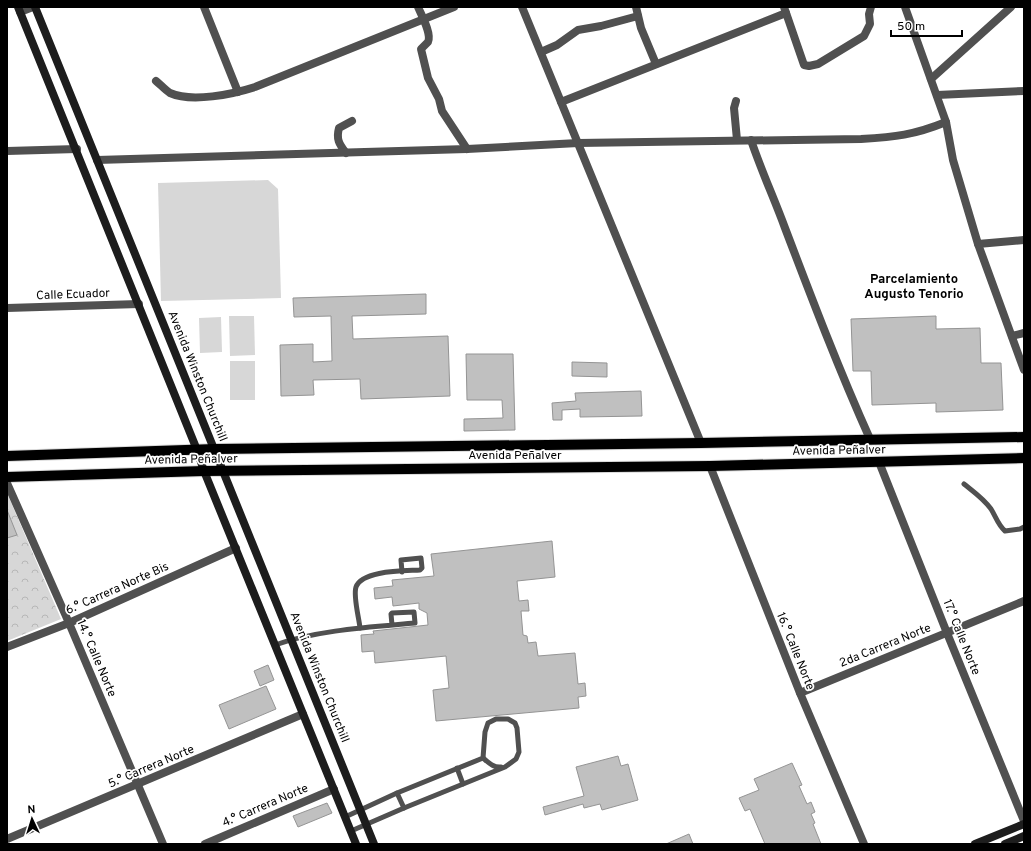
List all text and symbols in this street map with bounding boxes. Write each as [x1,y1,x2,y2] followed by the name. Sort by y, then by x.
[891,12,962,38] scale bar
[897,19,925,35] text: 50 m
[864,272,964,303] district label: Parcelamiento Augusto Tenorio
[36,286,110,304] street label: Calle Ecuador
[164,309,231,444] street label: Avenida Winston Churchill
[792,442,886,460] street label: Avenida Peñalver
[468,448,562,464] street label: Avenida Peñalver
[144,451,238,469] street label: Avenida Peñalver
[63,559,171,619] street label: 6.° Carrera Norte Bis
[939,597,984,678] street label: 17.° Calle Norte
[286,610,353,745] street label: Avenida Winston Churchill
[772,610,818,693] street label: 16.° Calle Norte
[73,617,120,700] street label: 14.° Calle Norte
[837,620,934,672] street label: 2da Carrera Norte
[106,742,197,792] street label: 5.° Carrera Norte
[220,781,311,831] street label: 4.° Carrera Norte
[12,799,52,839] north arrow
[27,803,36,817] text: N

